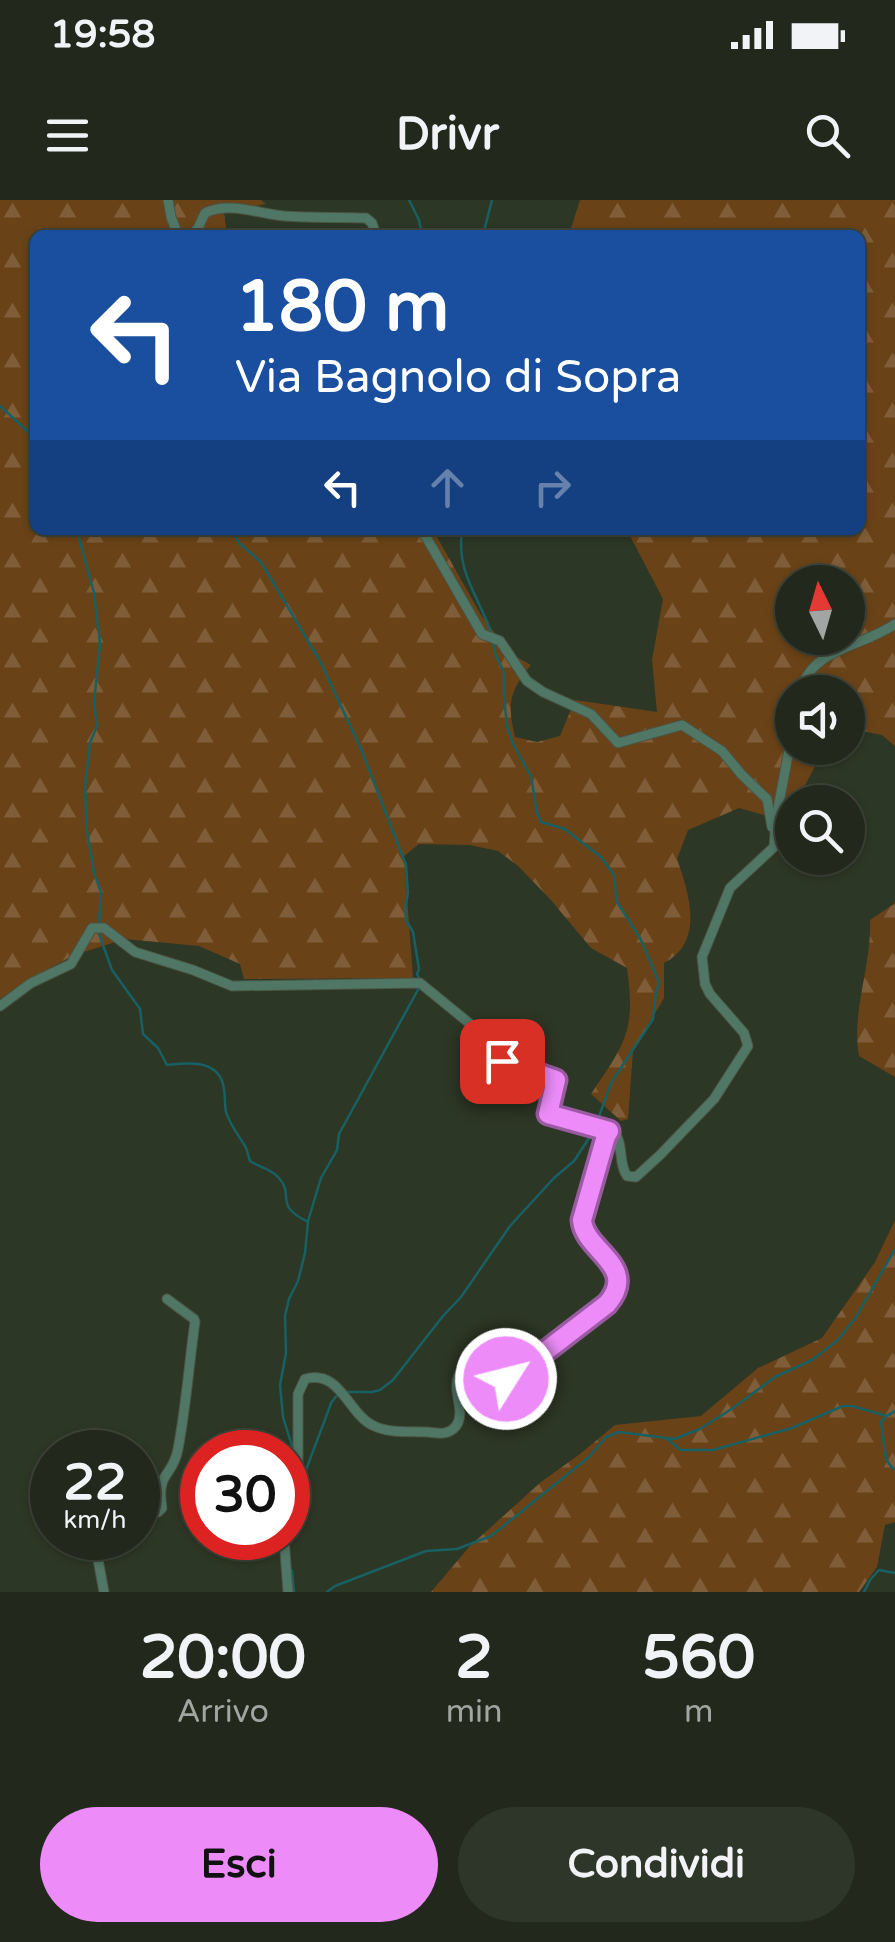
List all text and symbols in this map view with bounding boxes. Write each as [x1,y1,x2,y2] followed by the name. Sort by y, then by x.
[50,12,155,58] text: 19:58
[40,108,95,163] icon: menu
[396,108,499,162] text: Drivr
[800,108,855,163] icon: search
[235,266,449,350] text: 180 m
[70,270,200,400] icon: left
[235,351,681,405] text: Via Bagnolo di Sopra
[315,460,370,515] icon: left
[420,460,475,515] icon: ahead
[525,460,580,515] icon: right
[775,565,865,655] north arrow
[775,565,865,875] map controls
[775,675,865,765] button: sound
[775,785,865,875] button: search
[460,1019,545,1104] pin
[475,1034,530,1089] icon: arrive
[454,1327,558,1431] position arrow
[180,1430,310,1560] speed limit sign: 30
[64,1453,126,1513] text: 22
[64,1505,126,1535] text: km/h
[140,1622,306,1694] text: 20:00
[455,1622,493,1694] text: 2
[642,1622,755,1694] text: 560
[177,1693,269,1731] text: Arrivo
[446,1693,503,1731] text: min
[684,1693,713,1731] text: m
[40,1807,438,1922] button: Esci
[458,1807,855,1922] button: Condividi

